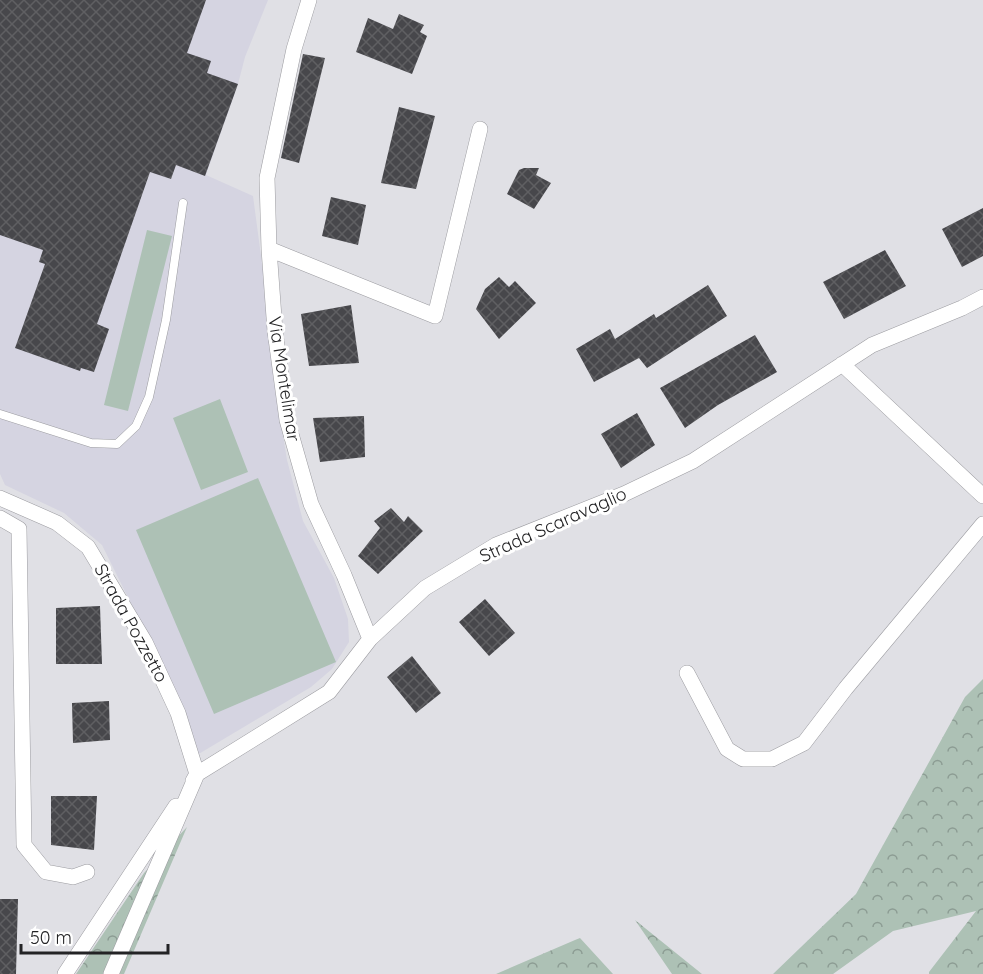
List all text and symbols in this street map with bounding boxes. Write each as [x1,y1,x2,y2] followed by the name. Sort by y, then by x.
[263,315,306,443] street label: Via Montelimar
[476,482,630,567] street label: Strada Scaravaglio
[89,559,174,686] street label: Strada Pozzetto
[21,917,168,955] scale bar
[30,926,72,949] text: 50 m

